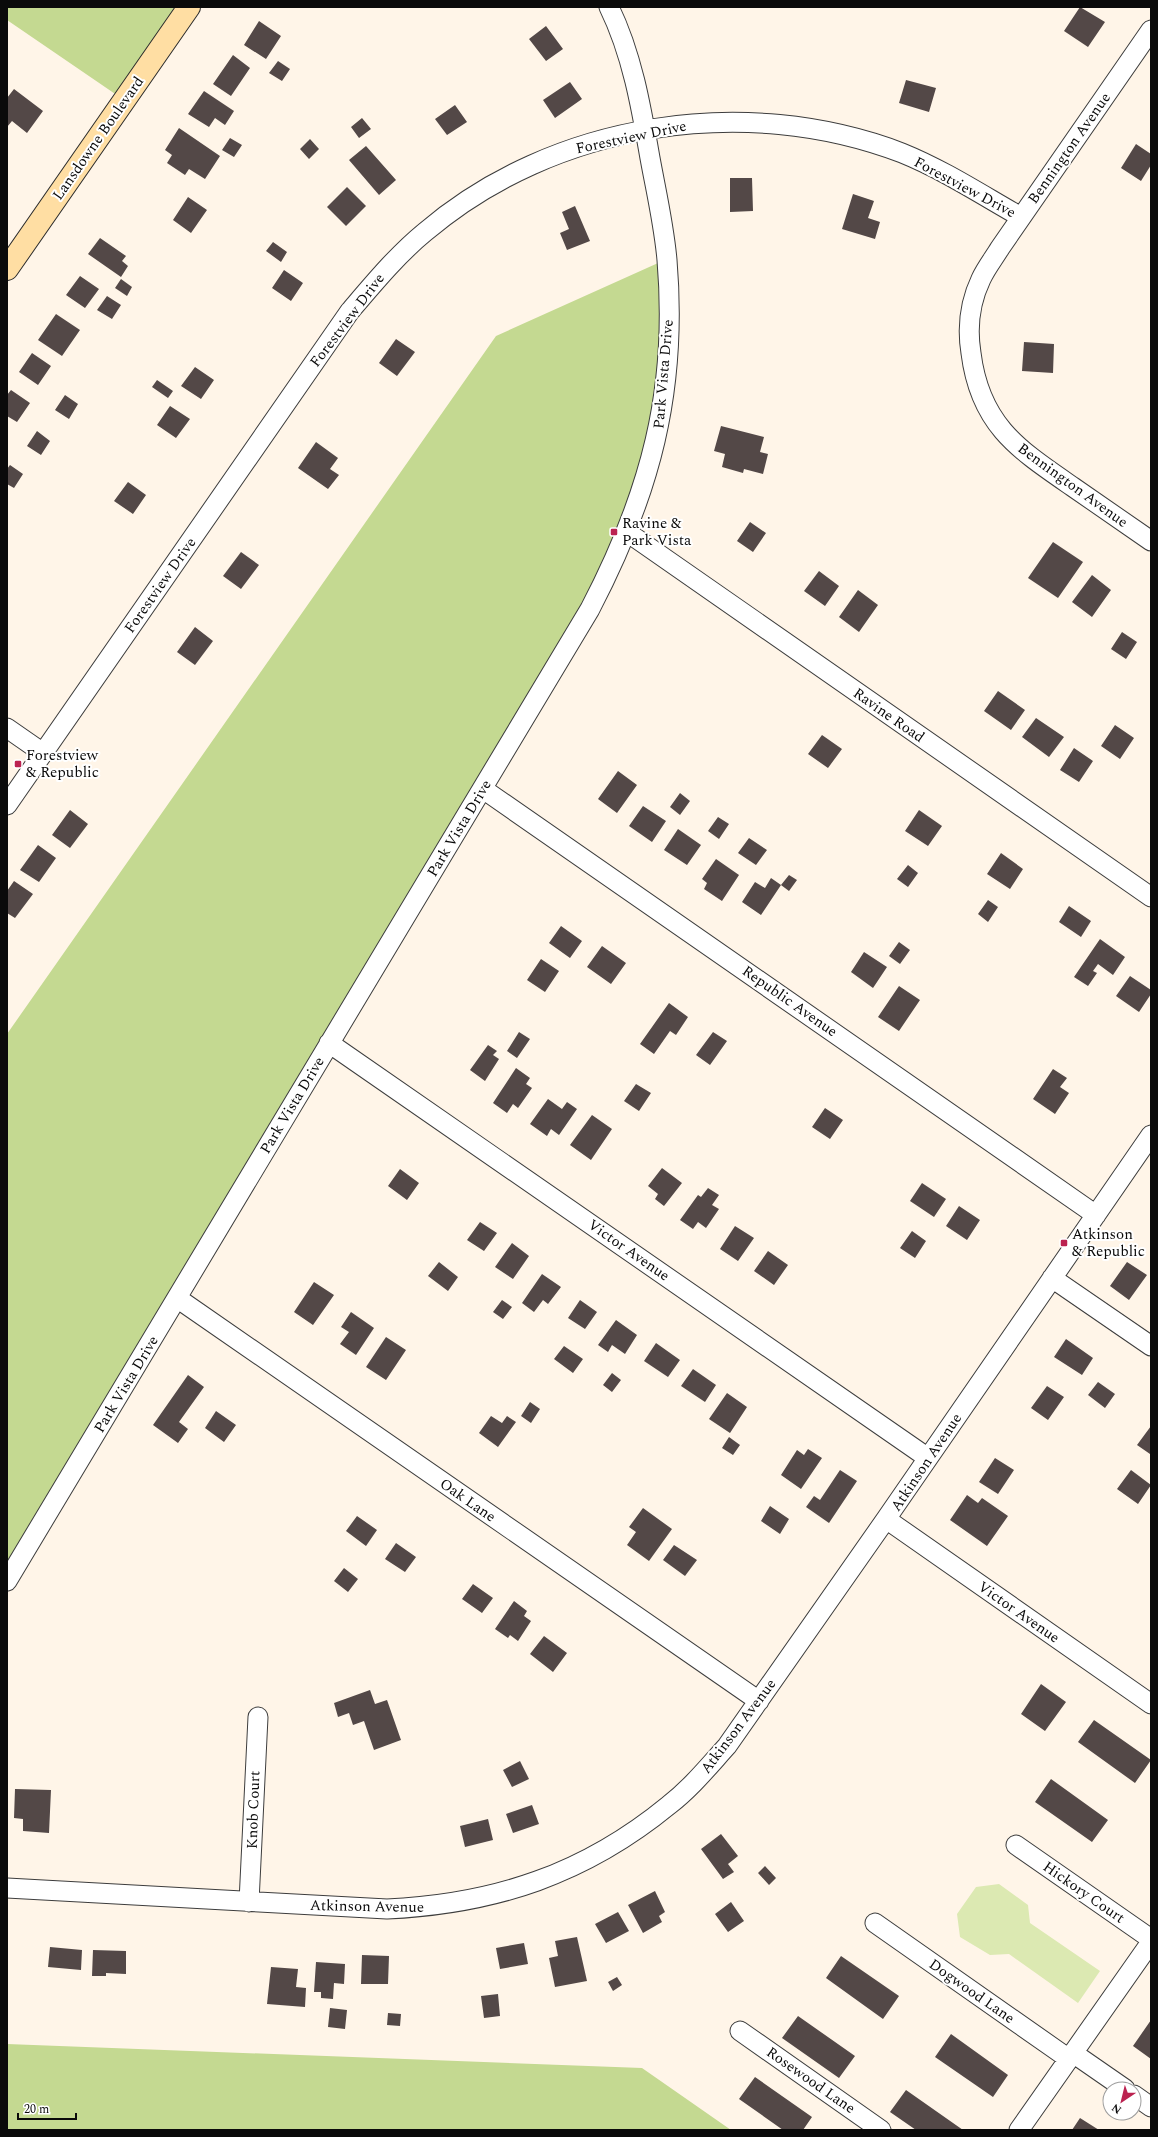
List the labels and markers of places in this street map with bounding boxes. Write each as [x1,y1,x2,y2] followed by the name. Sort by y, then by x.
[622,512,692,552] place label: Ravine & Park Vista
[609,527,619,537] marker: Ravine & Park Vista
[26,744,99,784] place label: Forestview & Republic
[13,759,23,769] marker: Forestview & Republic
[1072,1223,1145,1263] place label: Atkinson & Republic
[1059,1238,1069,1248] marker: Atkinson & Republic

